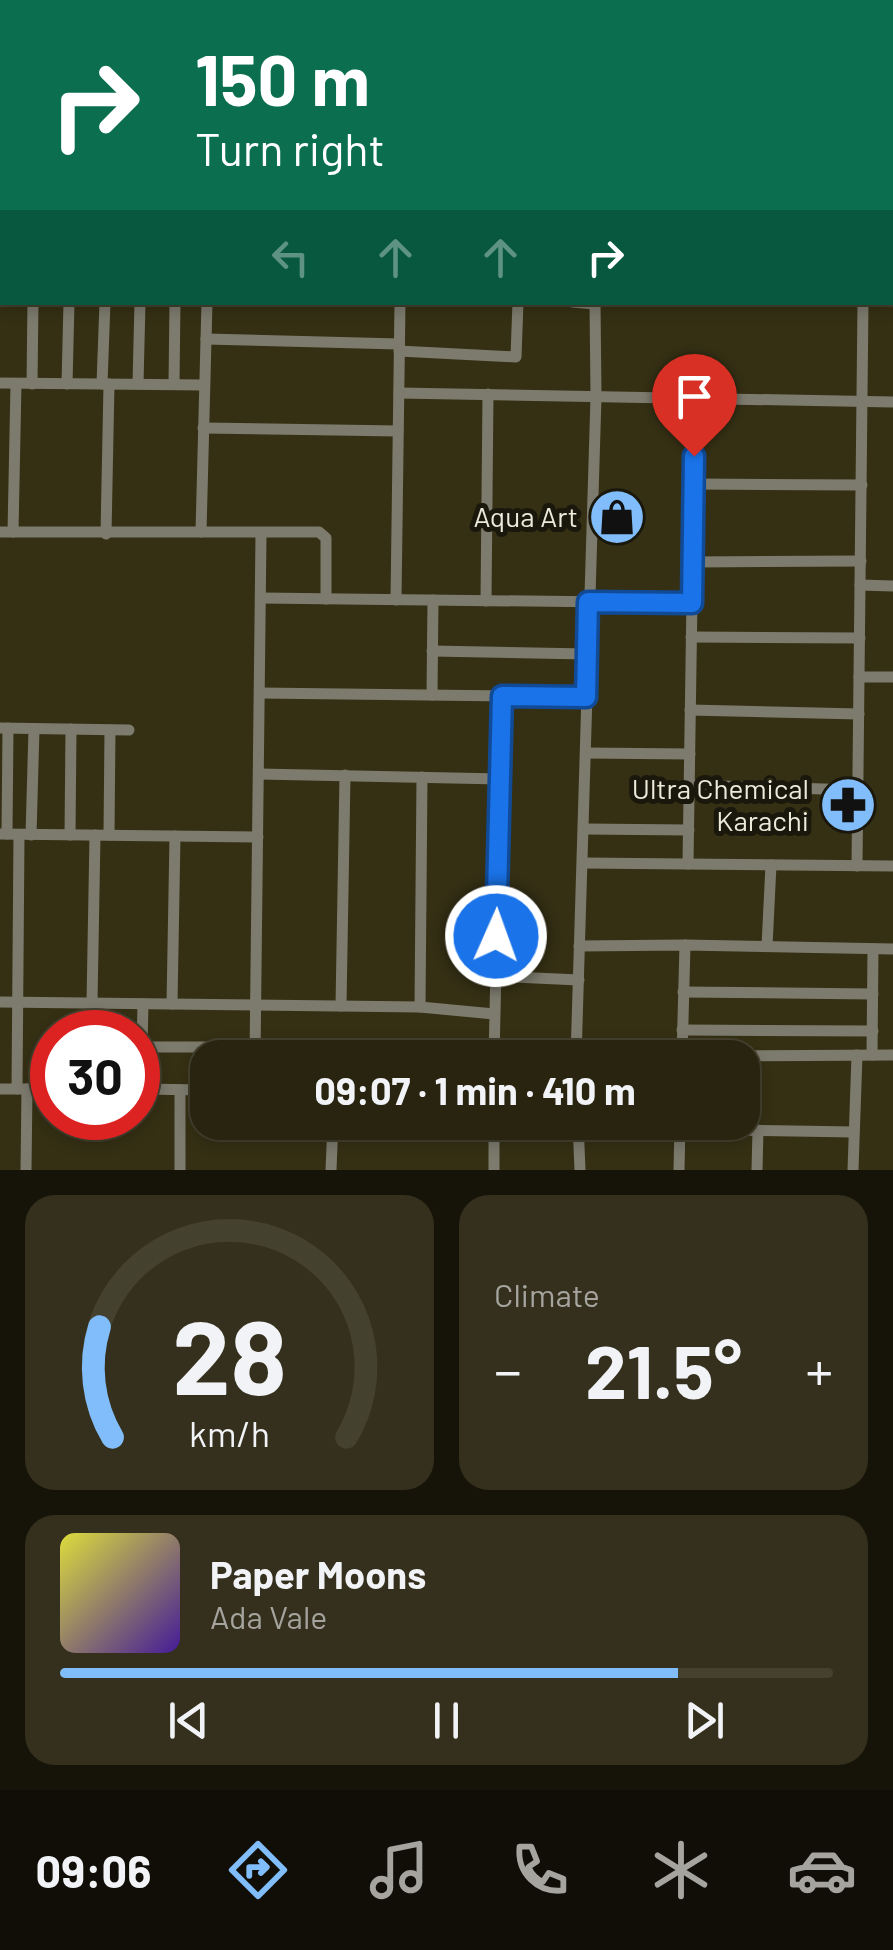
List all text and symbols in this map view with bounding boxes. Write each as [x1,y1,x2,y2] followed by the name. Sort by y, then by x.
[195,36,370,120] text: 150 m
[30,40,160,170] icon: right
[195,121,385,175] text: Turn right
[263,230,318,285] icon: left
[368,230,423,285] icon: ahead
[473,230,528,285] icon: ahead
[578,230,633,285] icon: right
[652,354,737,457] pin
[667,369,722,424] icon: arrive
[587,487,647,547] shop icon: Aqua Art
[473,499,578,533] place label: Aqua Art
[632,771,809,837] place label: Ultra Chemical Karachi
[818,775,878,835] pharmacy icon: Ultra Chemical Karachi
[444,884,548,988] position arrow
[30,1010,160,1140] speed limit sign: 30
[314,1067,636,1113] text: 09:07 · 1 min · 410 m
[494,1275,600,1313] text: Climate
[172,1291,287,1416] text: 28
[585,1324,742,1414] text: 21.5°
[494,1336,522,1402] text: −
[805,1336,833,1402] text: +
[189,1411,270,1454] text: km/h
[210,1551,426,1597] text: Paper Moons
[210,1597,327,1635] text: Ada Vale
[161,1693,216,1748] icon: previous
[419,1693,474,1748] icon: pause
[677,1693,732,1748] icon: next
[223,1835,293,1905] icon: directions
[364,1835,434,1905] icon: music
[505,1835,575,1905] icon: phone
[646,1835,716,1905] icon: climate
[787,1835,857,1905] icon: car
[36,1843,151,1897] text: 09:06

